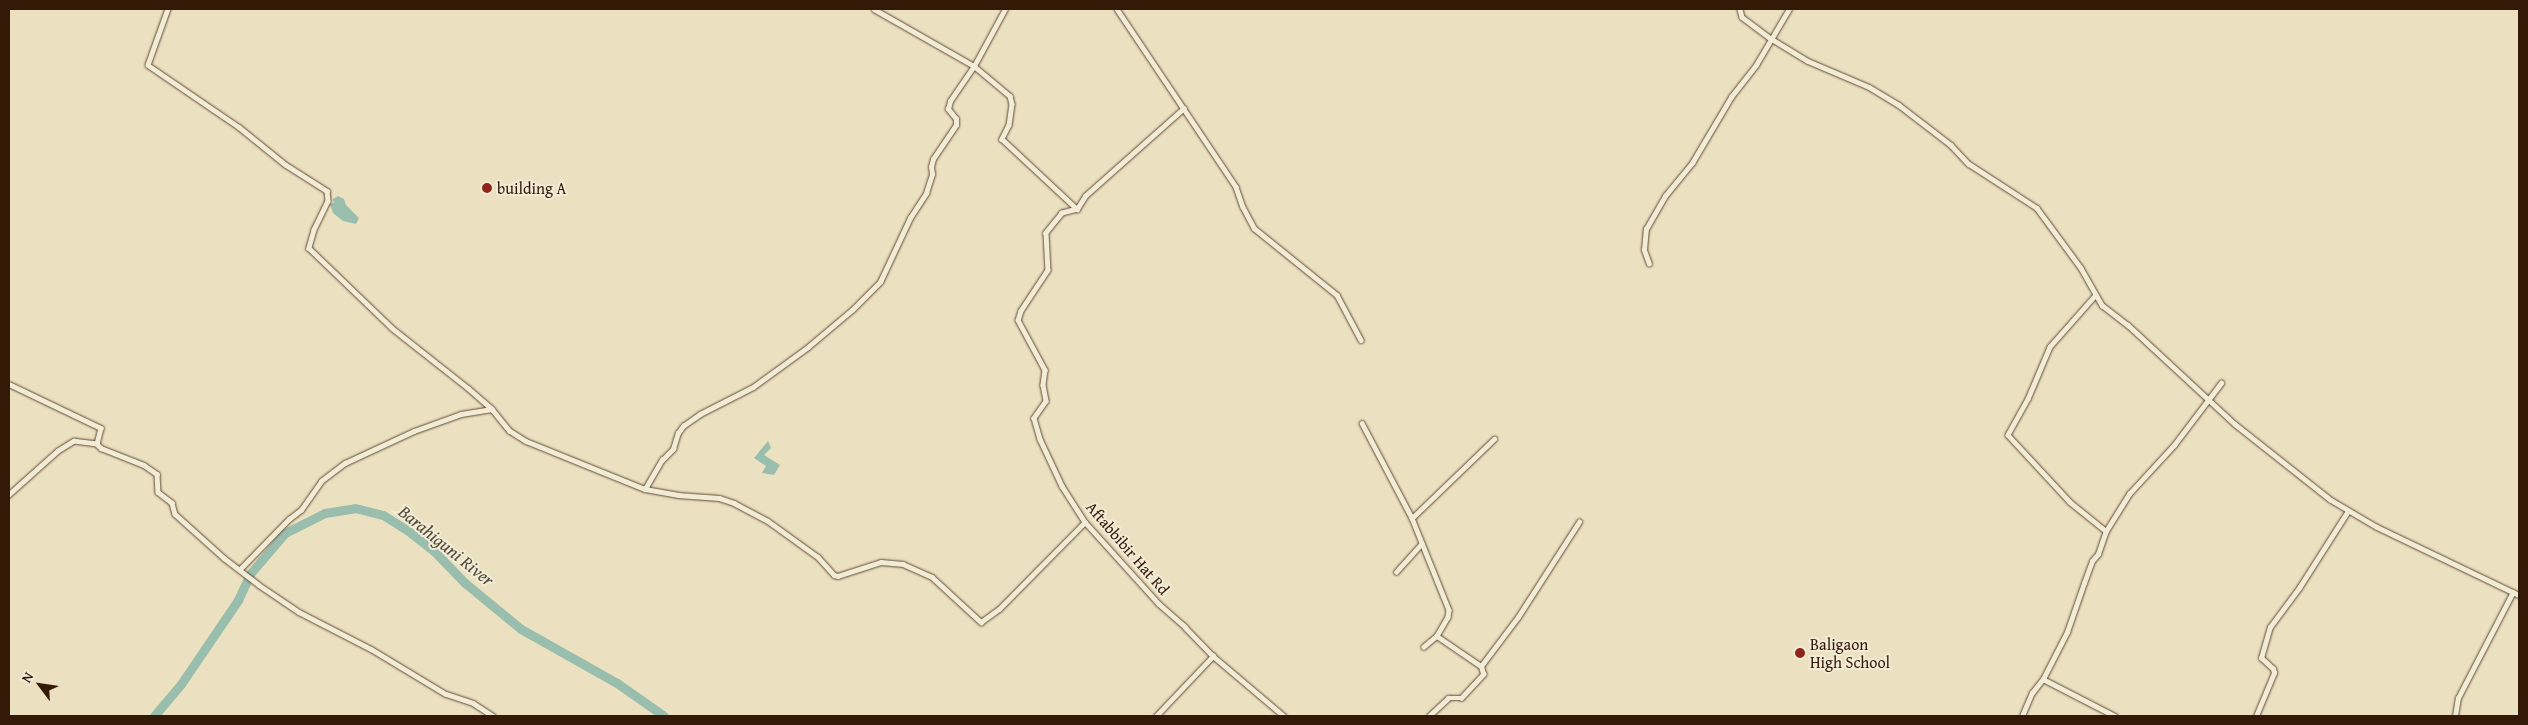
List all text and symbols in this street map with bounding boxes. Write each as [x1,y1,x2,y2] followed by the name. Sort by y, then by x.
[497,178,566,198] place label: building A
[481,182,493,194] marker: building A
[1082,498,1174,598] street label: Aftabbibir Hat Rd
[394,501,498,591] water label: Barahiguni River
[1810,634,1890,672] place label: Baligaon High School
[1794,647,1806,659] marker: Baligaon High School
[15,660,65,710] north arrow
[16,668,38,686] text: N

